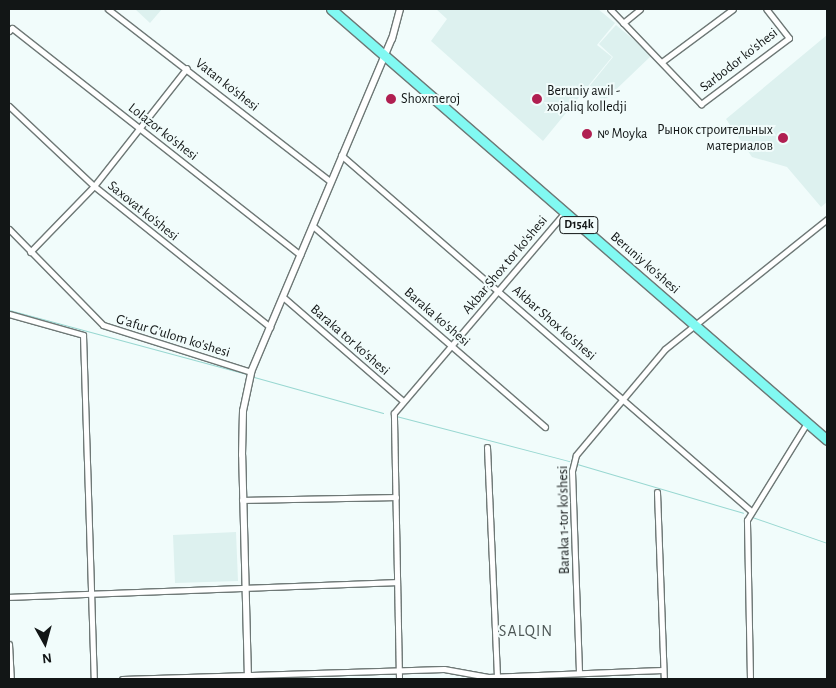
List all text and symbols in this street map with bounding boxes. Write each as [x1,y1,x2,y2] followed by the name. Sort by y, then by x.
[697,24,781,96] street label: Sarbodor ko'shesi
[192,55,262,115] street label: Vatan ko'shesi
[547,83,627,115] place label: Beruniy awil - xojaliq kolledji
[401,91,460,107] place label: Shoxmeroj
[385,93,397,105] marker: Shoxmeroj
[531,93,543,105] marker: Beruniy awil - xojaliq kolledji
[125,100,201,164] street label: Lolazor ko'shesi
[657,122,773,154] place label: Рынок строительных материалов
[597,126,648,142] place label: № Moyka
[581,128,593,140] marker: № Moyka
[777,132,789,144] marker: Рынок строительных материалов
[104,177,182,245] street label: Saxovat ko'shesi
[459,212,551,318] street label: Akbar Shox tor ko'shesi
[559,216,599,234] road number: D154k
[607,228,683,298] street label: Beruniy ko'shesi
[509,282,599,364] street label: Akbar Shox ko'shesi
[401,284,473,350] street label: Baraka ko'shesi
[307,301,393,379] street label: Baraka tor ko'shesi
[114,311,232,361] street label: G'afur G'ulom ko'shesi
[555,466,573,574] street label: Baraka 1-tor ko'shesi
[20,618,70,668] north arrow
[498,621,554,641] district label: SALQIN
[41,650,53,665] text: N

